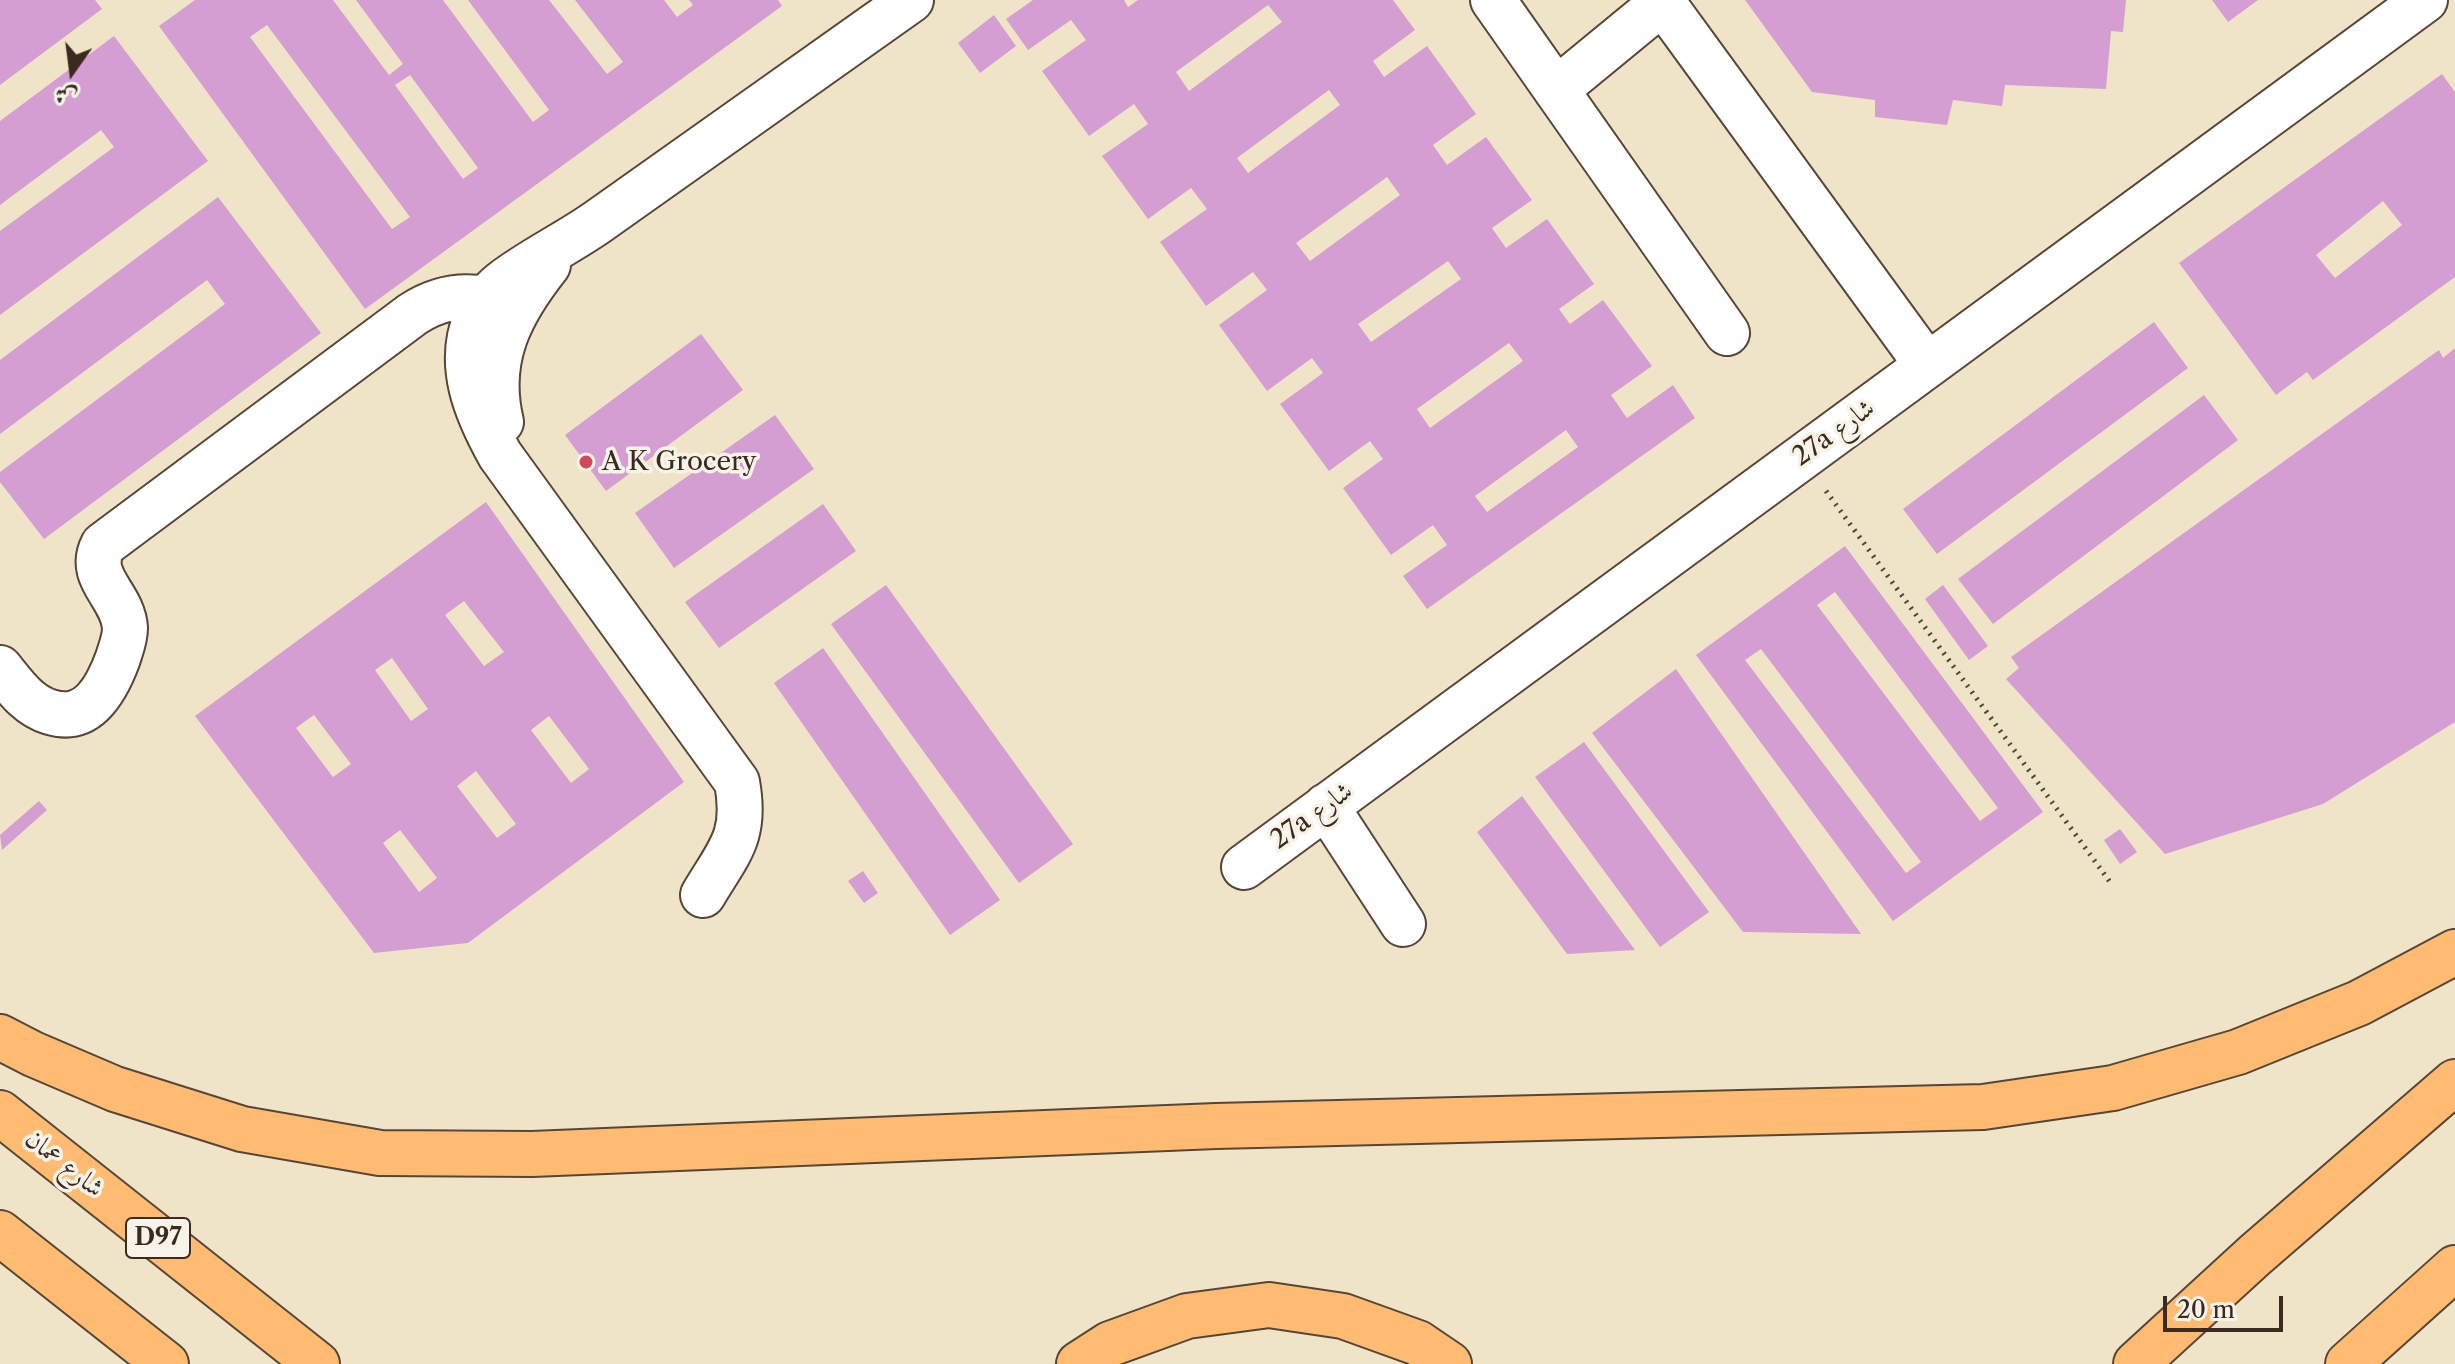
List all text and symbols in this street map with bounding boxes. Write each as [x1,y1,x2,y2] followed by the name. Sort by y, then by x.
[32,32,112,112] north arrow
[52,80,80,112] text: ش
[1787,393,1881,473] street label: 27a شارع
[602,446,756,478] place label: A K Grocery
[577,453,595,471] marker: A K Grocery
[1265,776,1359,856] street label: 27a شارع
[18,1124,110,1204] street label: شارع عمان
[126,1218,190,1258] road number: D97
[2167,1280,2287,1330] scale bar
[2177,1295,2235,1324] text: 20 m

